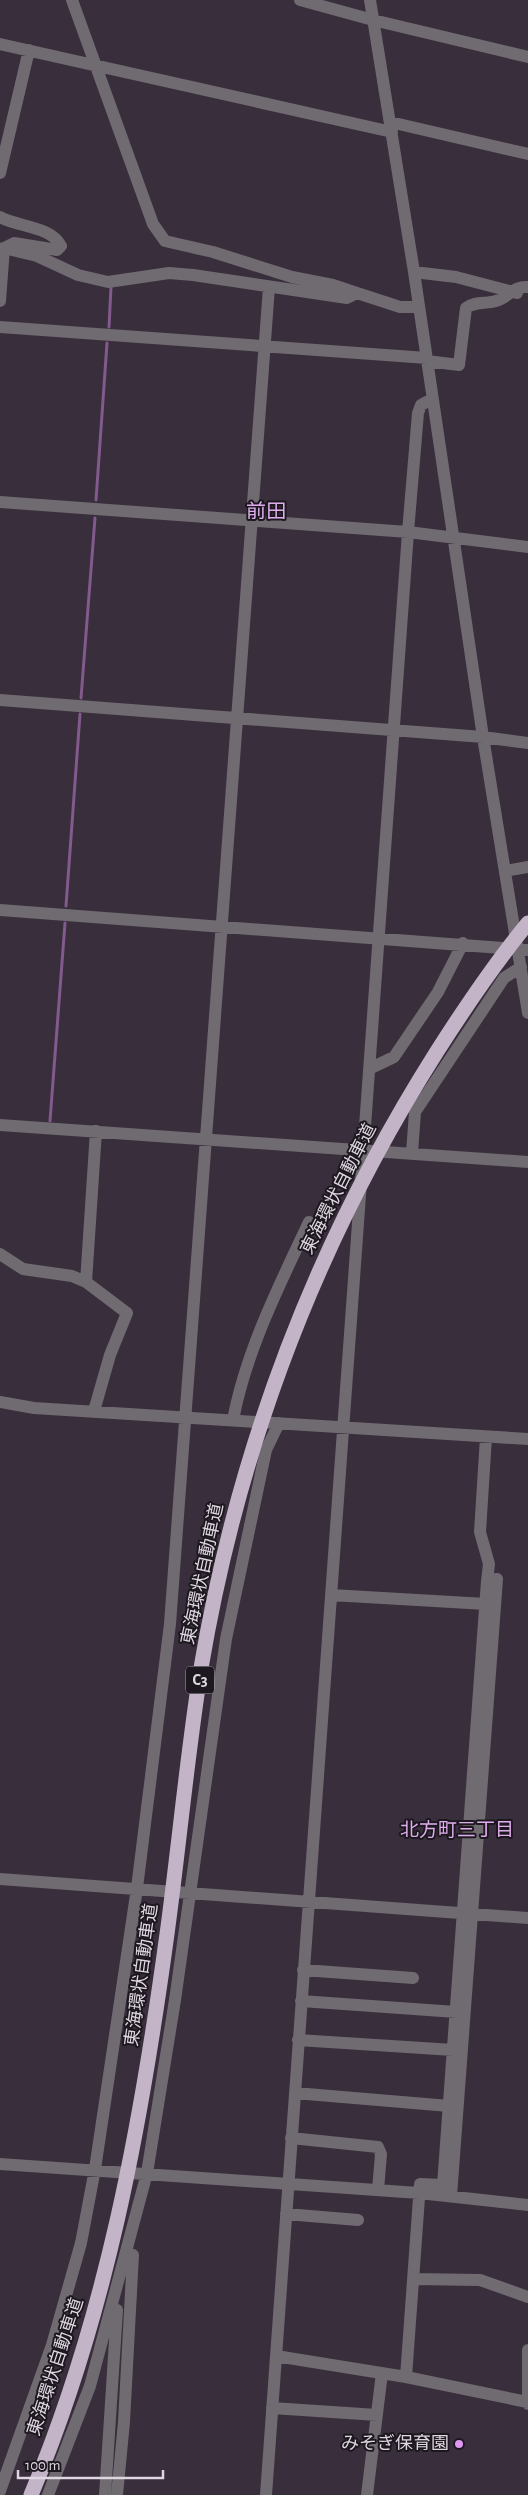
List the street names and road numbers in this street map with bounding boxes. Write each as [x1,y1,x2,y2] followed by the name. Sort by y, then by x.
[297,1120,380,1257] street label: 東海環状自動車道
[177,1501,227,1646] street label: 東海環状自動車道
[186,1666,214,1694] road number: C3
[121,1902,161,2048] street label: 東海環状自動車道
[23,2295,87,2438] street label: 東海環状自動車道

